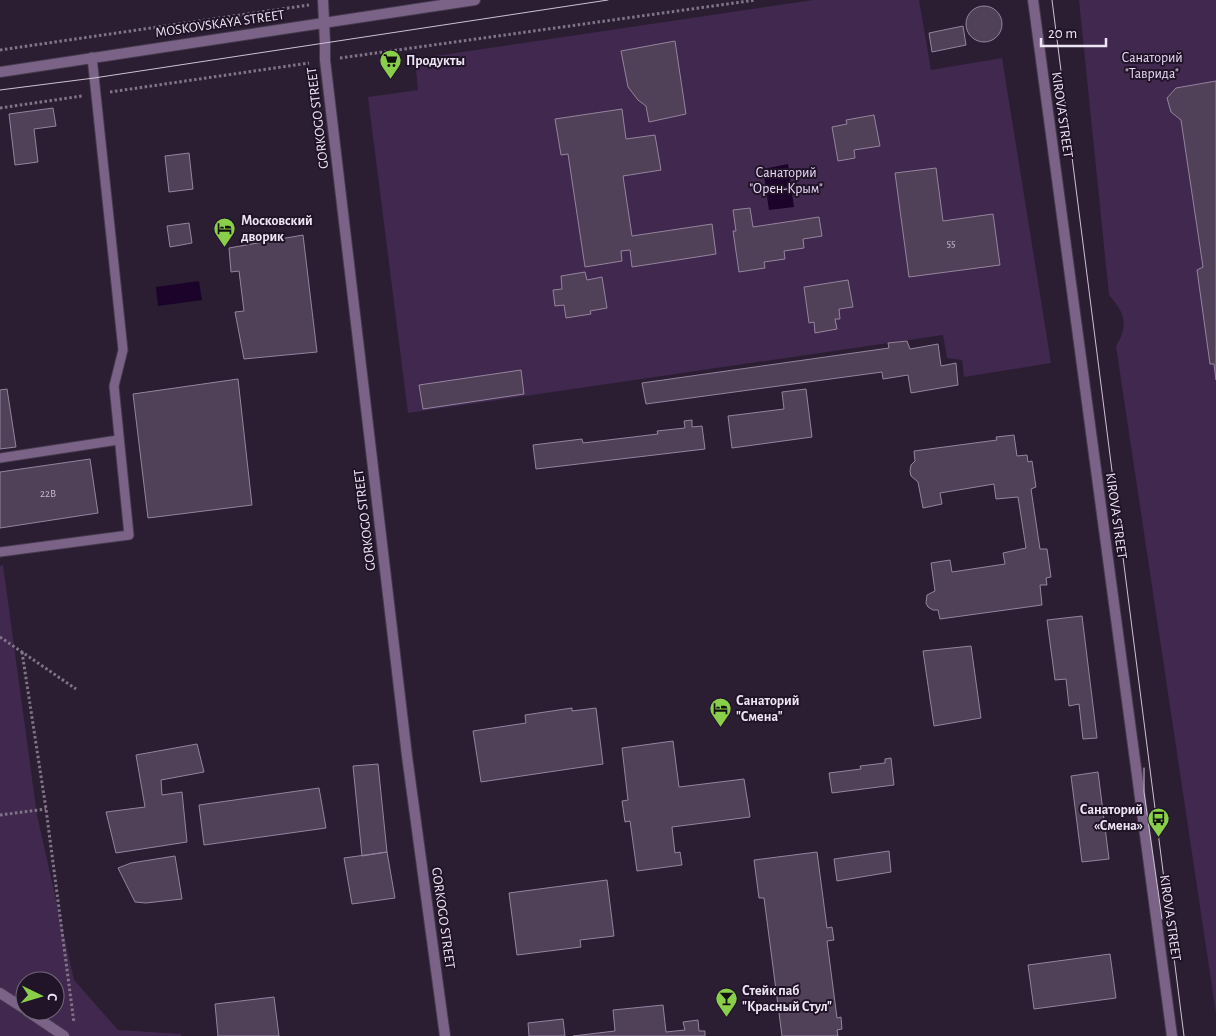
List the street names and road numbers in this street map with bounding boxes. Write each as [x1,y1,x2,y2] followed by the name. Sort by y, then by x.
[154,8,286,40] street label: MOSKOVSKAYA STREET
[305,66,331,170] street label: GORKOGO STREET
[1049,71,1075,159] street label: KIROVA STREET
[352,468,378,572] street label: GORKOGO STREET
[1103,472,1129,560] street label: KIROVA STREET
[429,866,457,970] street label: GORKOGO STREET
[1157,874,1183,962] street label: KIROVA STREET

